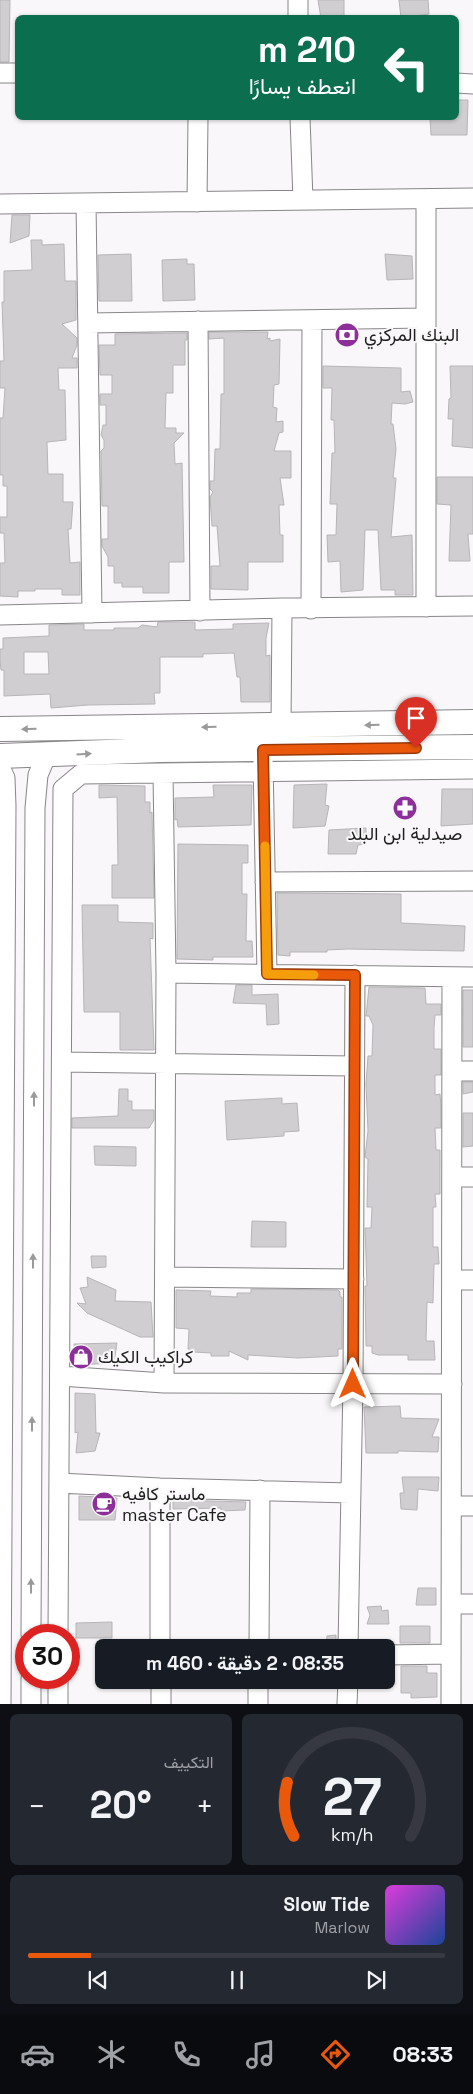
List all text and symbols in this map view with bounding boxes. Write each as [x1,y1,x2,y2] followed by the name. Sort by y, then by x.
[258,28,356,72] text: 210 m
[374,35,439,100] icon: left
[249,72,356,100] text: انعطف يسارًا
[334,322,360,348] bank icon: البنك المركزي
[364,323,459,350] place label: البنك المركزي
[395,697,437,748] pin
[402,704,430,732] icon: arrive
[364,721,380,729] one-way arrow
[201,723,217,731] one-way arrow
[21,725,37,733] one-way arrow
[76,749,92,757] one-way arrow
[392,795,418,821] pharmacy icon: صيدلية ابن البلد
[348,822,462,845] place label: صيدلية ابن البلد
[30,1091,38,1107] one-way arrow
[29,1253,37,1269] one-way arrow
[68,1344,94,1370] shop icon: كراكيب الكيك
[98,1345,193,1368] place label: كراكيب الكيك
[326,1357,378,1409] position arrow
[28,1416,36,1432] one-way arrow
[122,1482,227,1526] place label: ماستر كافيه master Cafe
[91,1491,117,1517] cafe icon: ماستر كافيه master Cafe
[27,1578,35,1594] one-way arrow
[15,1624,80,1689] speed limit sign: 30
[146,1651,344,1676] text: 08:35 · 2 دقيقة · 460 m
[164,1752,214,1773] text: التكييف
[323,1764,382,1830] text: 27
[90,1781,152,1829] text: 20°
[28,1788,45,1824] text: −
[196,1788,213,1824] text: +
[331,1823,374,1846] text: km/h
[284,1892,370,1917] text: Slow Tide
[314,1917,370,1938] text: Marlow
[84,1966,112,1994] icon: previous
[223,1966,251,1994] icon: pause
[362,1966,390,1994] icon: next
[20,2037,55,2072] icon: car
[94,2037,129,2072] icon: climate
[169,2037,204,2072] icon: phone
[243,2037,278,2072] icon: music
[318,2037,353,2072] icon: directions
[392,2040,453,2068] text: 08:33

